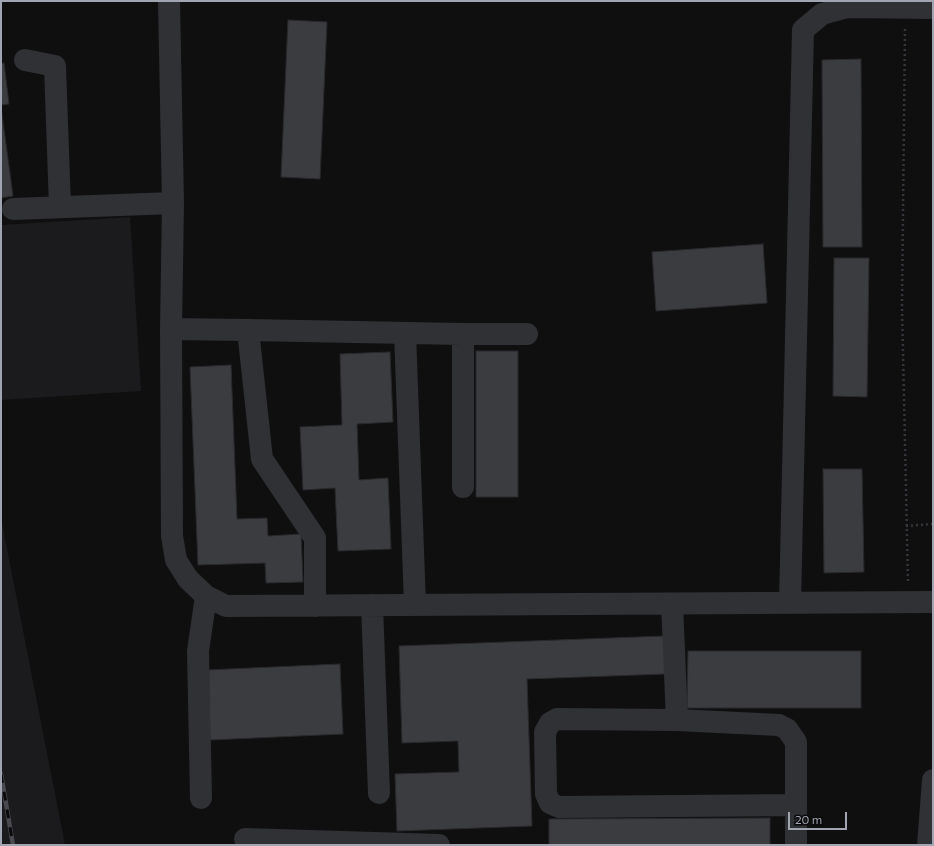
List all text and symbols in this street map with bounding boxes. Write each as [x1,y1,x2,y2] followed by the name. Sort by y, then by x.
[790,804,849,830] scale bar
[795,812,822,826] text: 20 m

